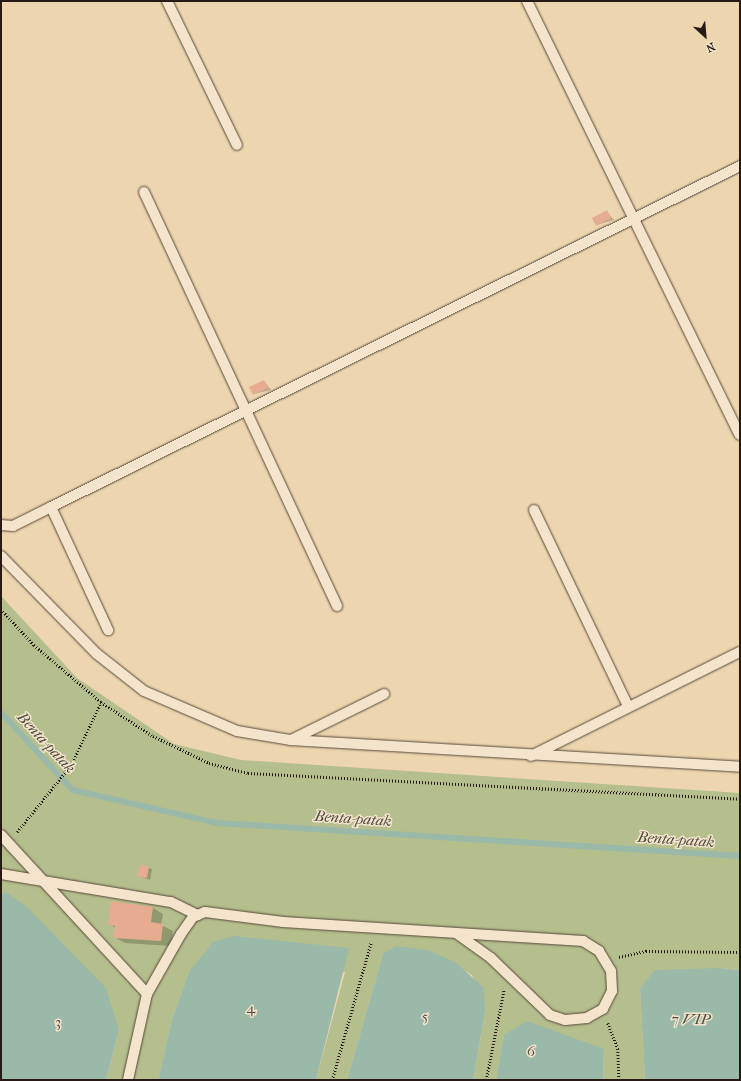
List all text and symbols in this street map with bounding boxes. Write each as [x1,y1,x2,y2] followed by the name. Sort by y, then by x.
[685,16,725,56] north arrow
[704,40,717,55] text: N
[13,709,79,777] water label: Benta-patak
[314,807,392,831] water label: Benta-patak
[637,828,715,852] water label: Benta-patak
[247,1000,255,1018] water label: 4
[422,1009,428,1027] water label: 5
[672,1011,710,1029] water label: 7 VIP
[55,1014,61,1032] water label: 3
[527,1043,535,1061] water label: 6

